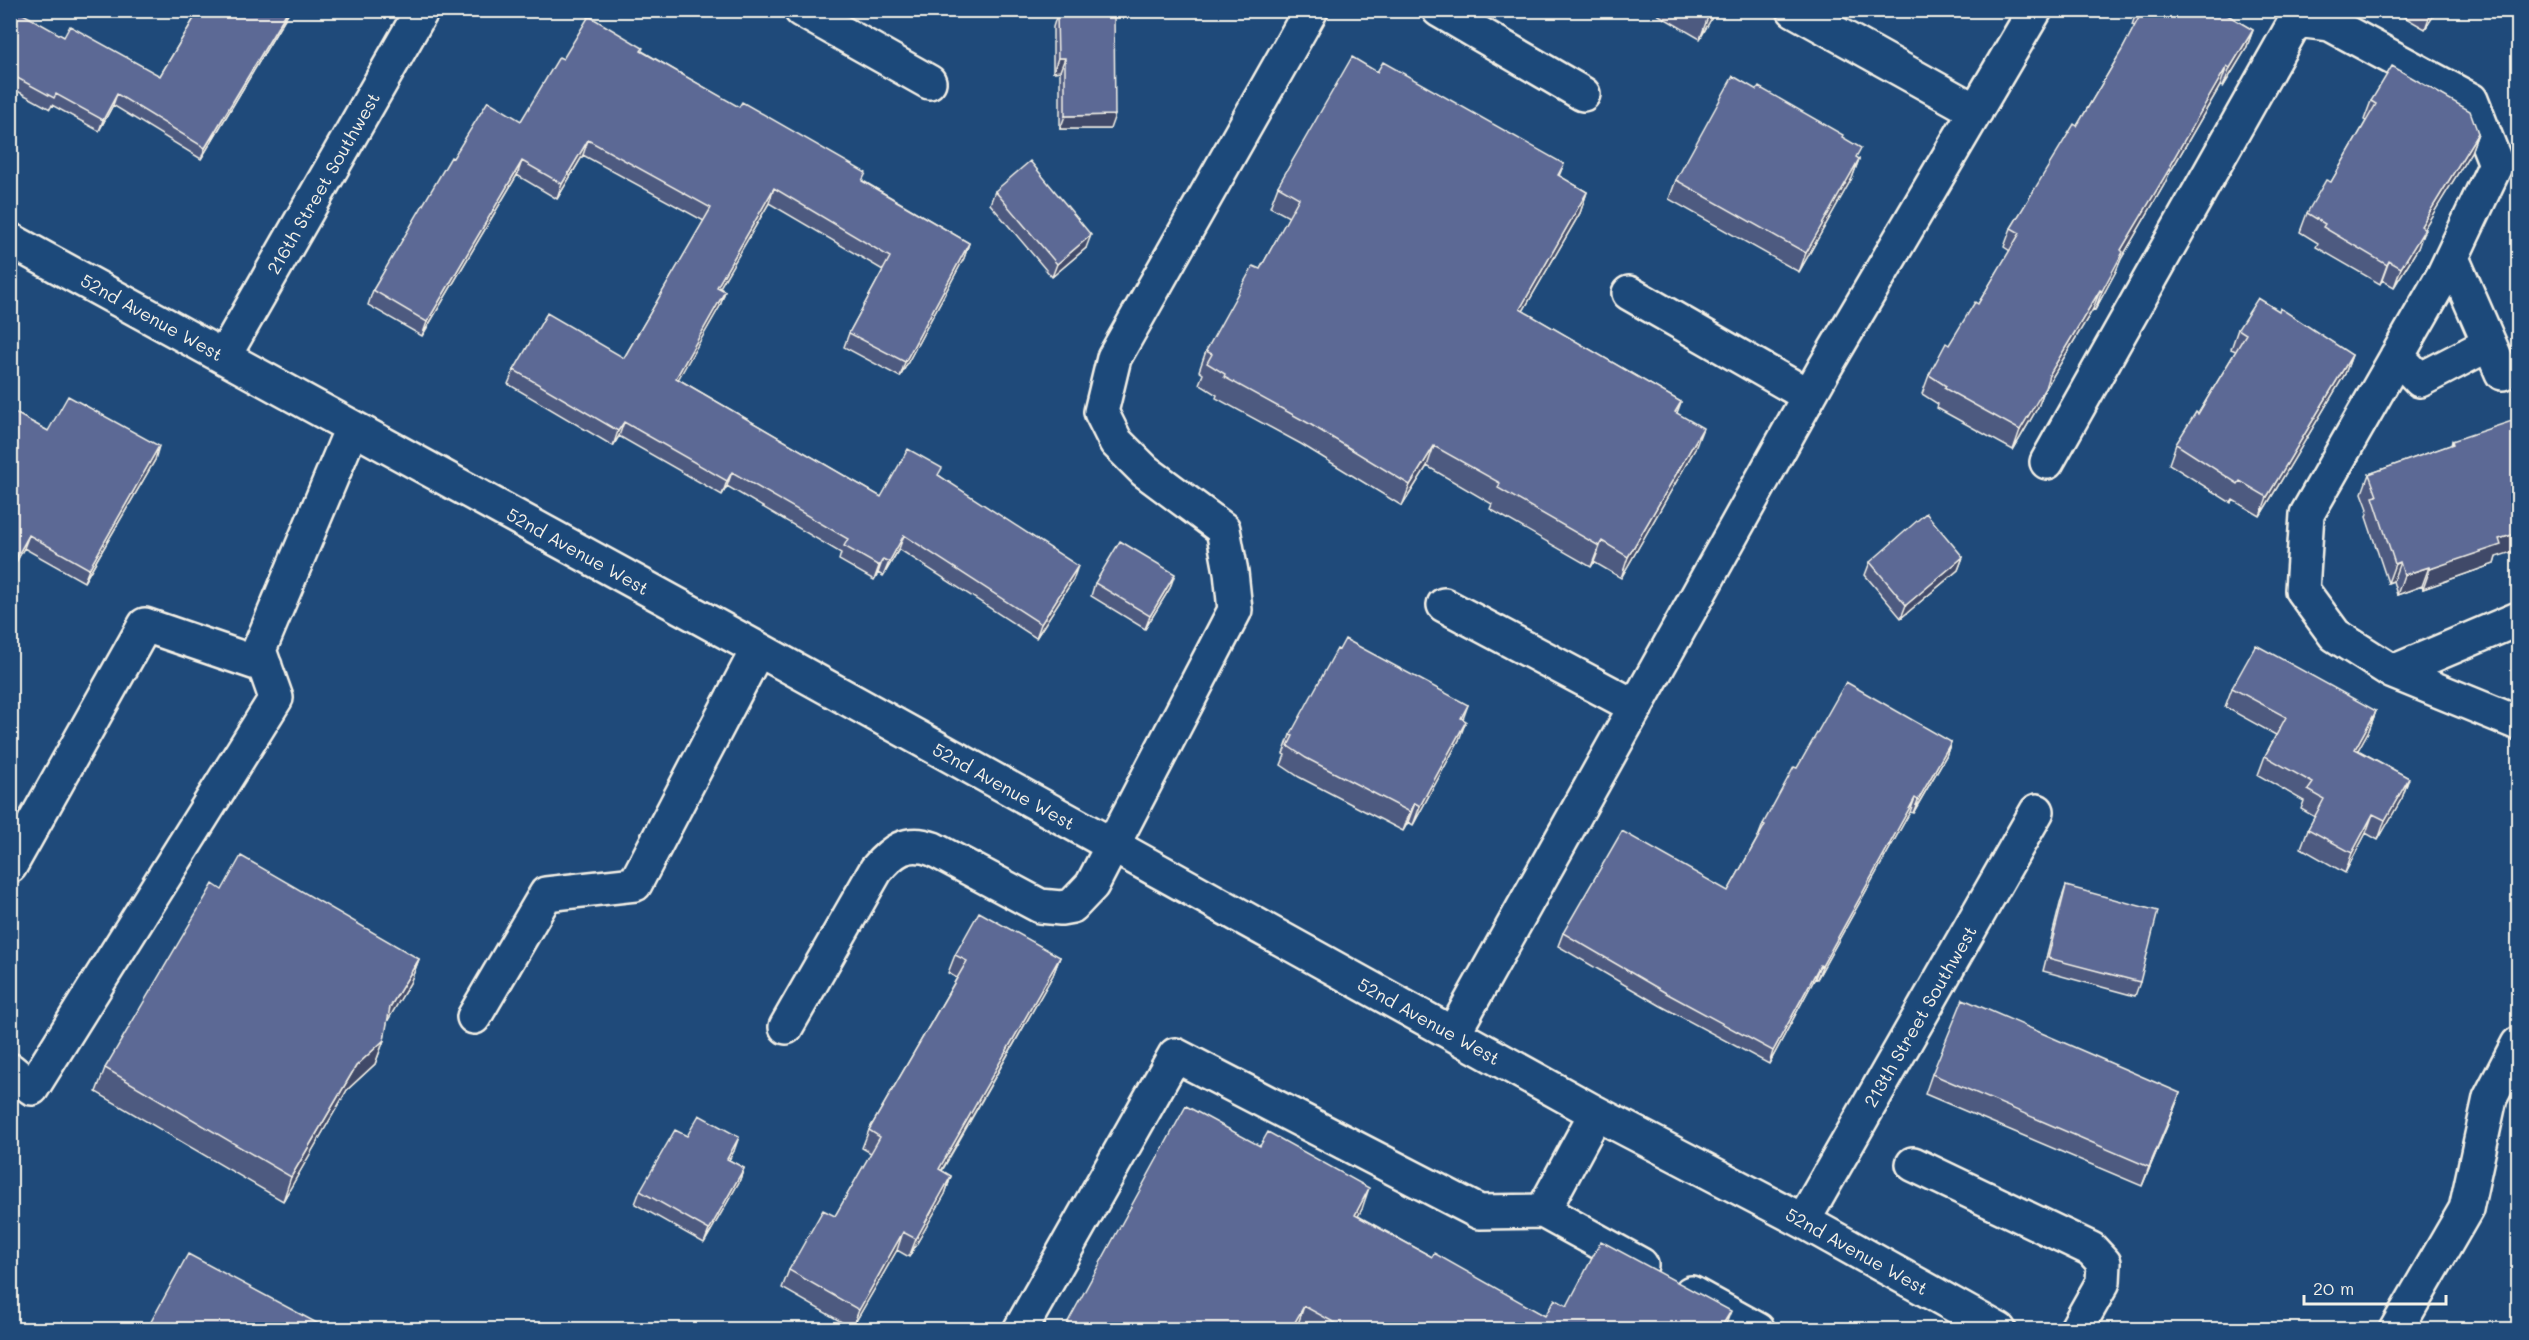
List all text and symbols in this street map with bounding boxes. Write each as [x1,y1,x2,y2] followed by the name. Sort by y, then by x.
[261,88,385,278] street label: 216th Street Southwest
[77,268,227,366] street label: 52nd Avenue West
[503,502,653,600] street label: 52nd Avenue West
[929,737,1079,835] street label: 52nd Avenue West
[1858,921,1982,1111] street label: 213th Street Southwest
[1354,972,1504,1070] street label: 52nd Avenue West
[1782,1202,1932,1300] street label: 52nd Avenue West
[2304,1268,2446,1306] scale bar
[2313,1276,2354,1300] text: 20 m

